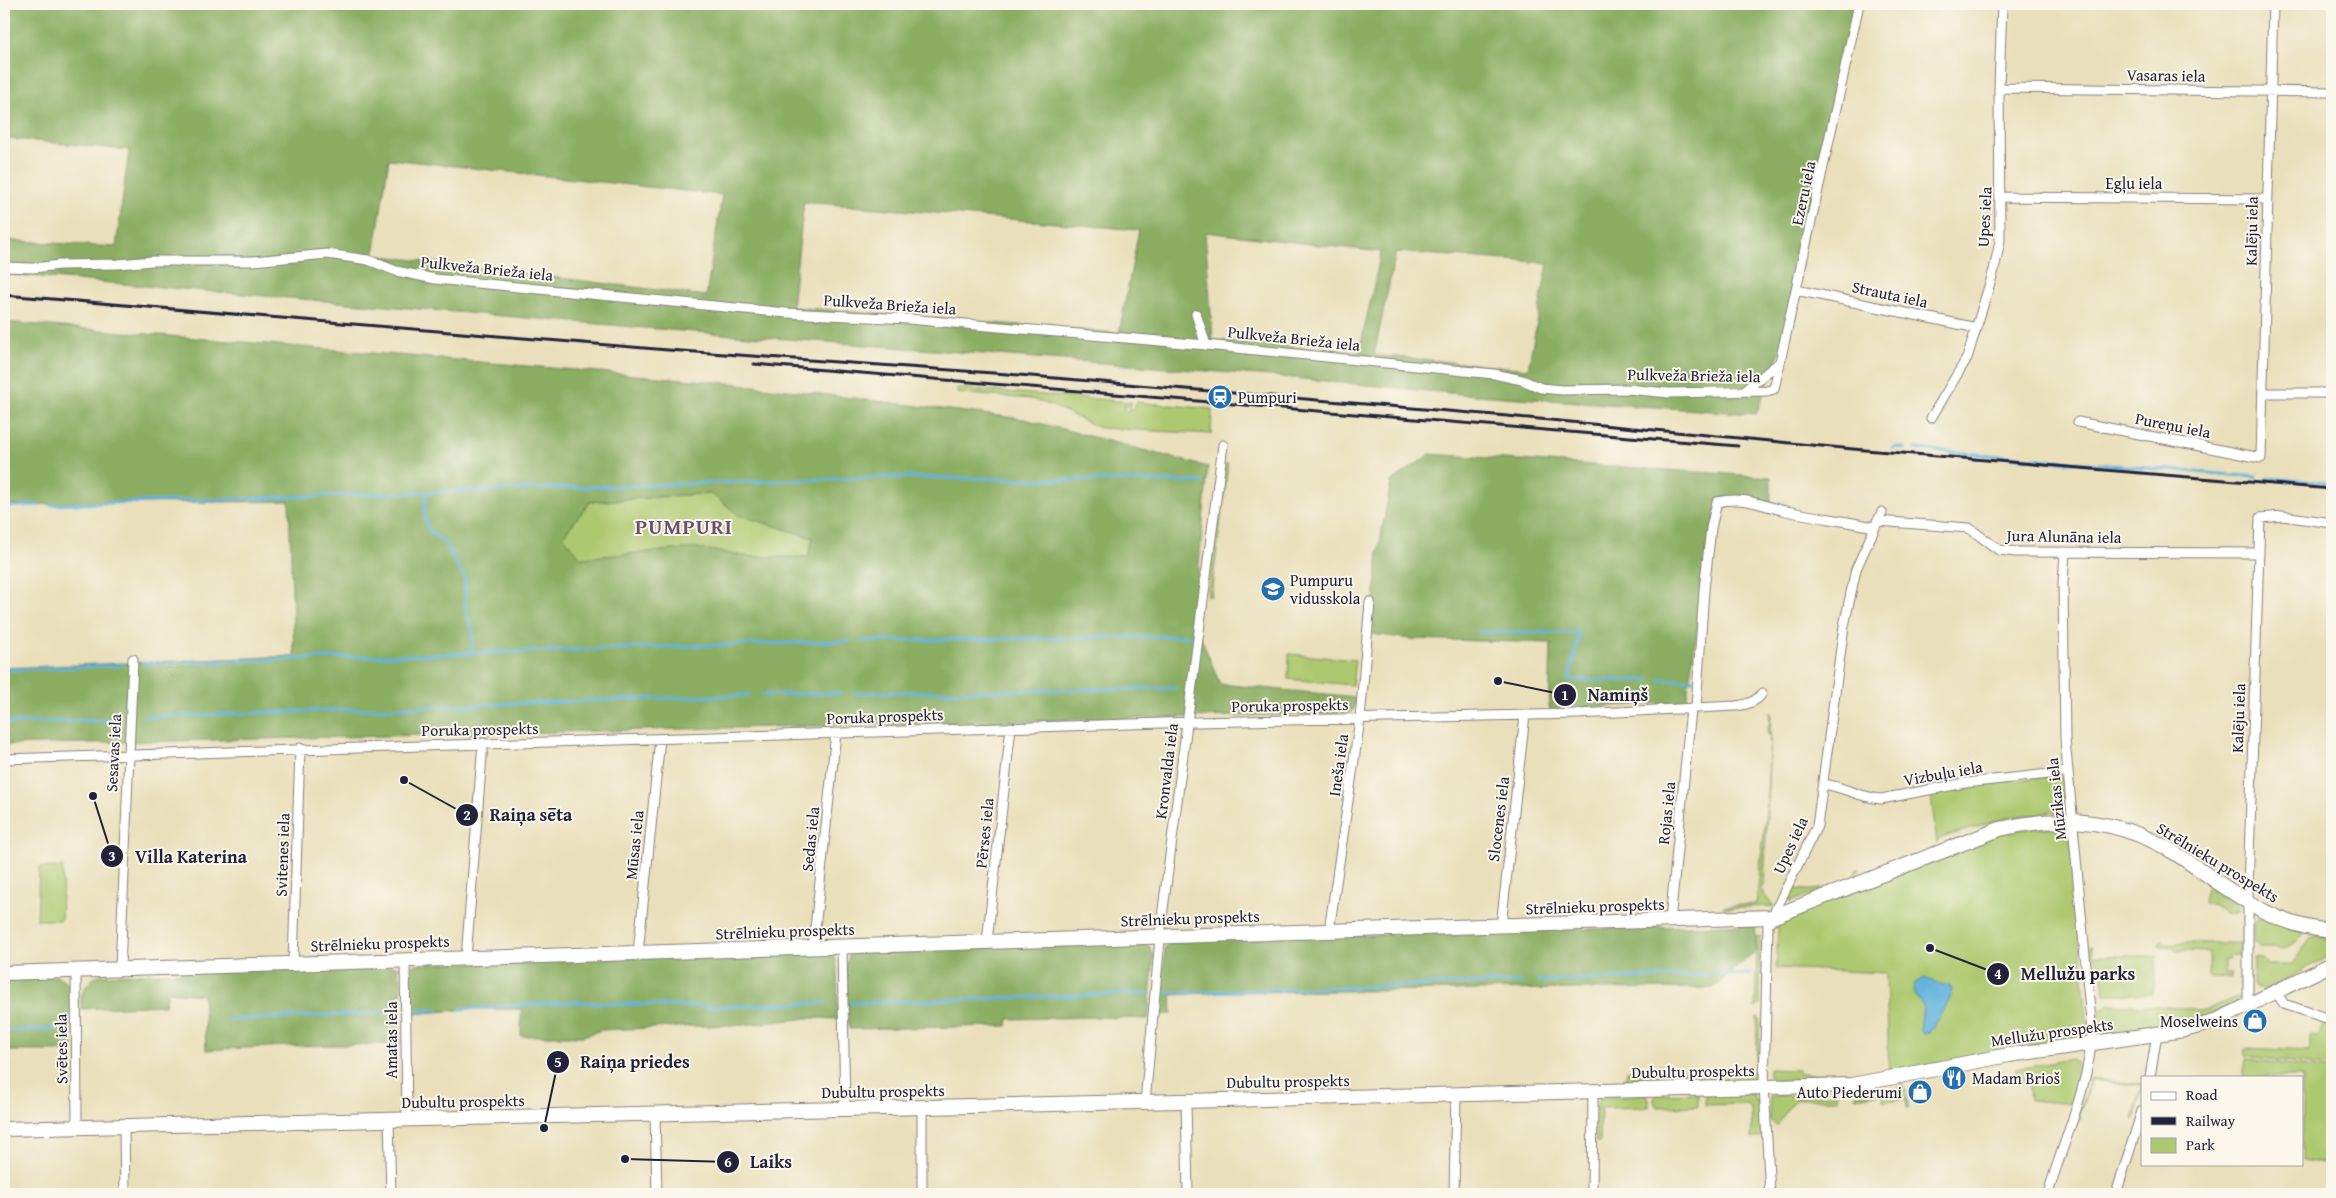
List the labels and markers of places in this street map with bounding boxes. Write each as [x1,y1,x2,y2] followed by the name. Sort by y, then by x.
[1207,384,1233,410] station icon: Pumpuri
[1238,385,1297,409] place label: Pumpuri
[1290,568,1361,610] place label: Pumpuru vidusskola
[1260,576,1286,602] school or university icon: Pumpuru vidusskola
[1553,678,1658,711] callout: Namiņš
[455,799,582,832] callout: Raiņa sēta
[100,840,257,873] callout: Villa Katerina
[1986,957,2145,990] callout: Mellužu parks
[2242,1008,2268,1034] shop icon: Moselweins
[2160,1009,2238,1033] place label: Moselweins
[545,1045,700,1078] callout: Raiņa priedes
[1941,1065,1967,1091] restaurant icon: Madam Brioš
[1972,1066,2060,1090] place label: Madam Brioš
[1907,1079,1933,1105] shop icon: Auto Piederumi
[1797,1080,1903,1104] place label: Auto Piederumi
[715,1146,802,1179] callout: Laiks

